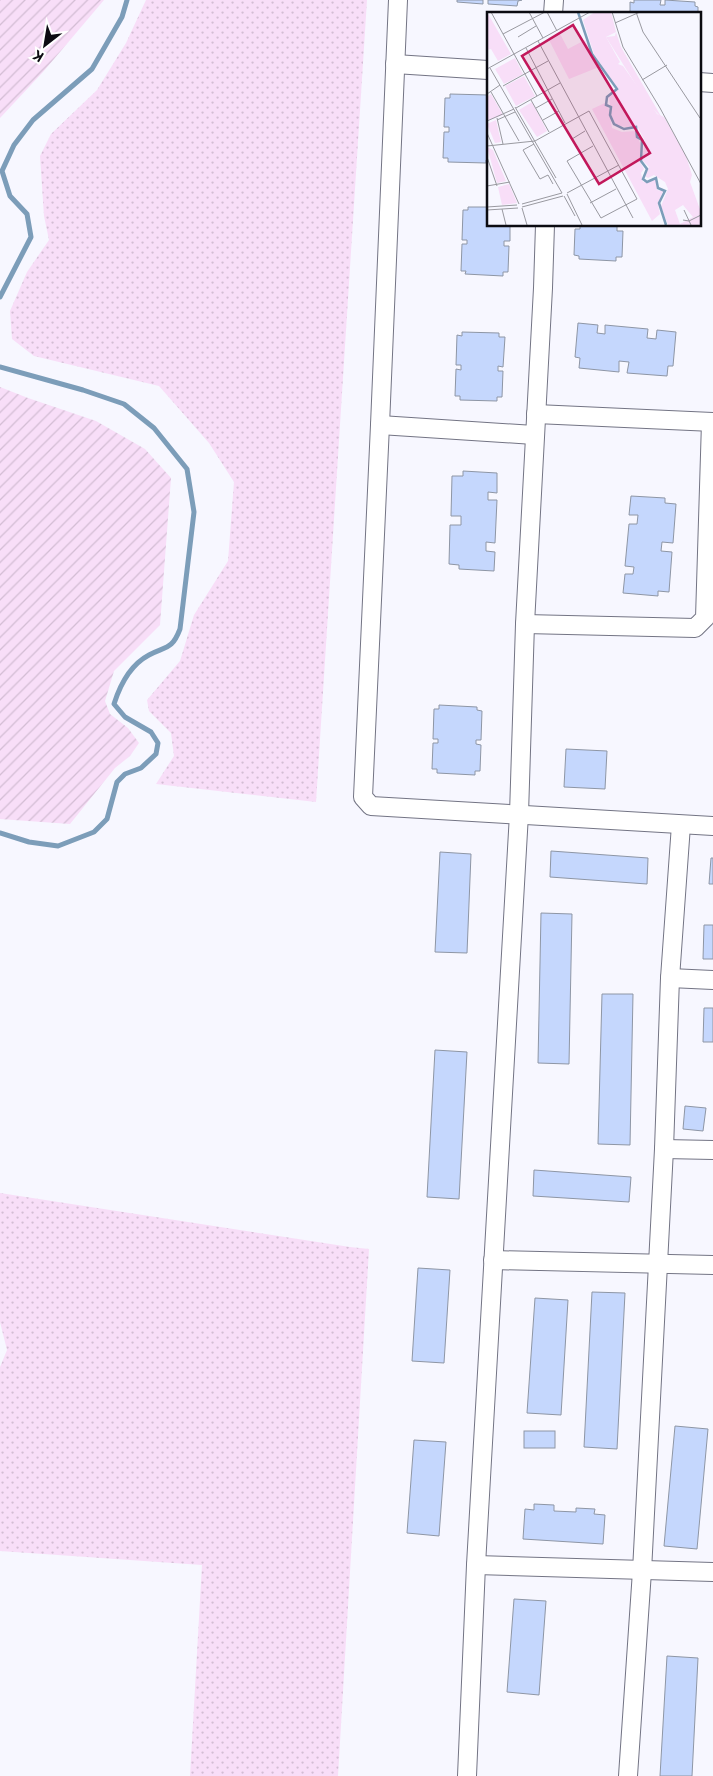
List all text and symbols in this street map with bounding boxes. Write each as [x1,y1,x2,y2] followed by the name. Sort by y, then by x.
[487,12,700,226] inset map
[20,20,70,70] north arrow
[30,47,46,65] text: K

